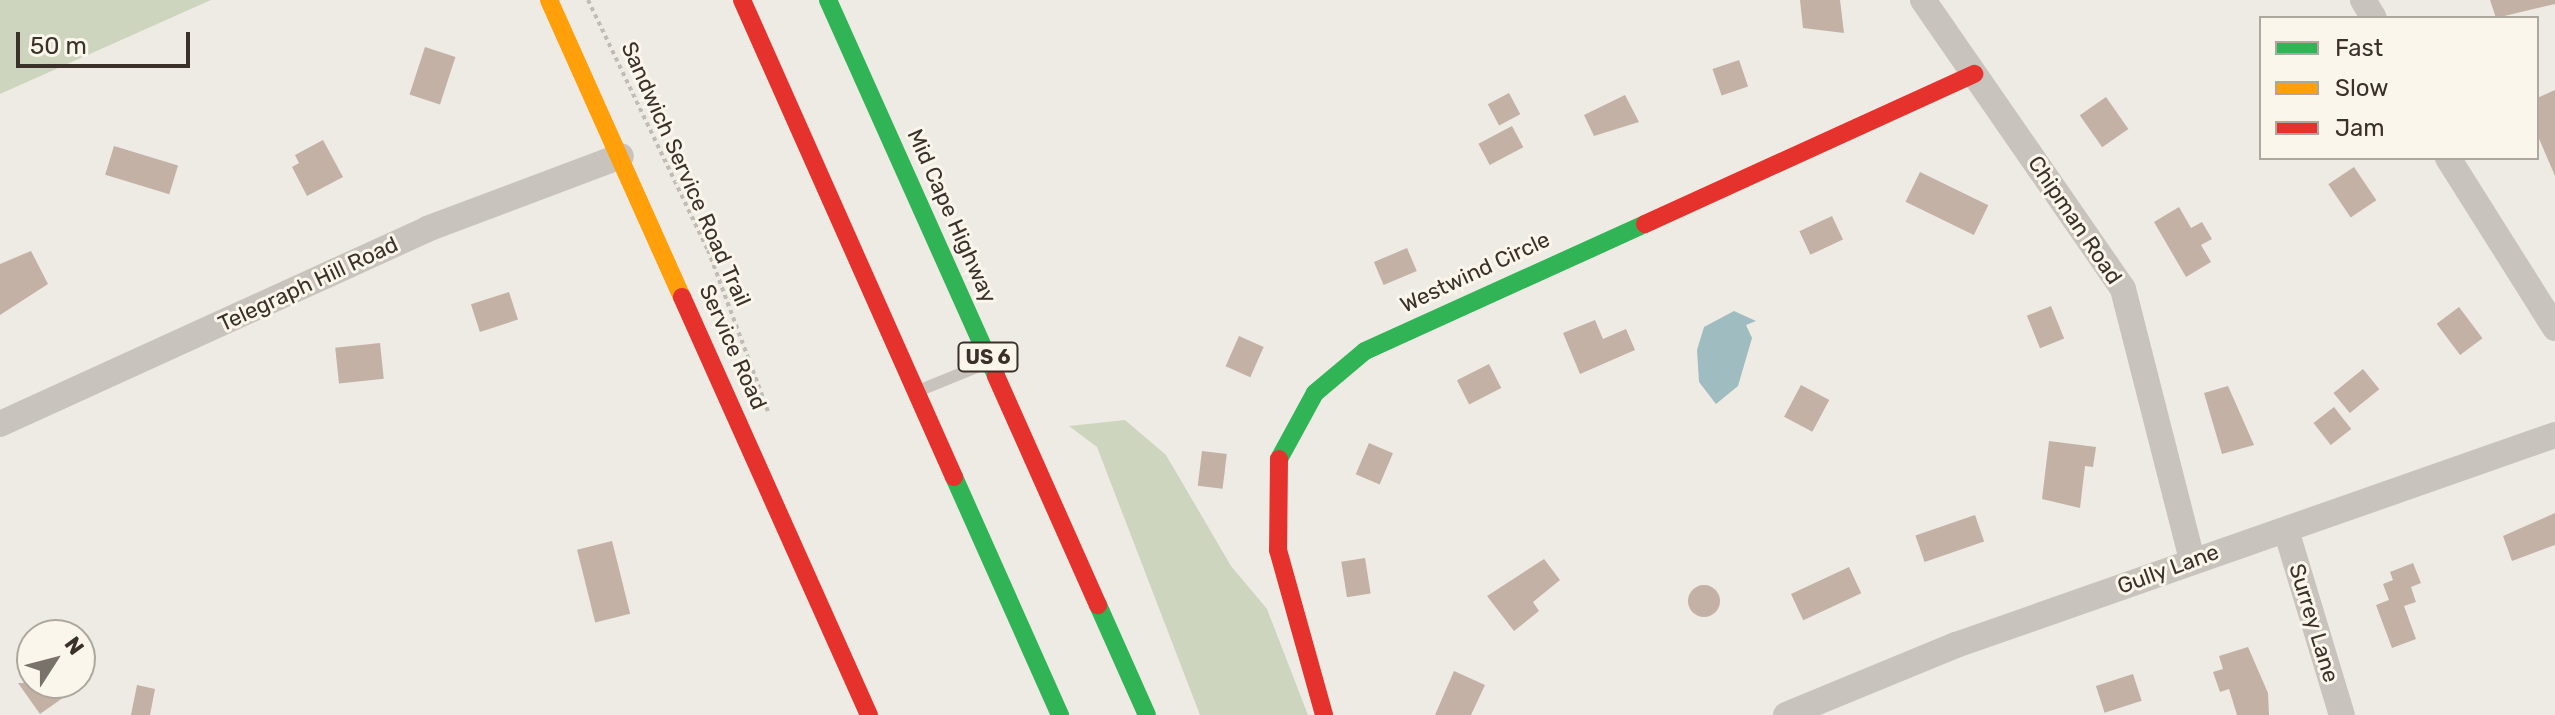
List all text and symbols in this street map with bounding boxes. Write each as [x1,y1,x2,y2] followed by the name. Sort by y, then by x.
[20,16,194,66] scale bar
[2259,16,2539,160] legend
[30,32,87,60] text: 50 m
[2335,34,2383,62] text: Fast
[616,37,756,311] street label: Sandwich Service Road Trail
[2335,74,2388,102] text: Slow
[2335,114,2385,142] text: Jam
[902,125,1002,307] street label: Mid Cape Highway
[2022,151,2128,289] street label: Chipman Road
[1396,226,1554,318] street label: Westwind Circle
[214,231,402,337] street label: Telegraph Hill Road
[694,280,772,414] street label: Service Road
[956,341,1020,373] road number: US 6
[2113,538,2223,600] street label: Gully Lane
[2283,560,2345,686] street label: Surrey Lane
[16,619,96,699] north arrow
[59,631,90,660] text: N

